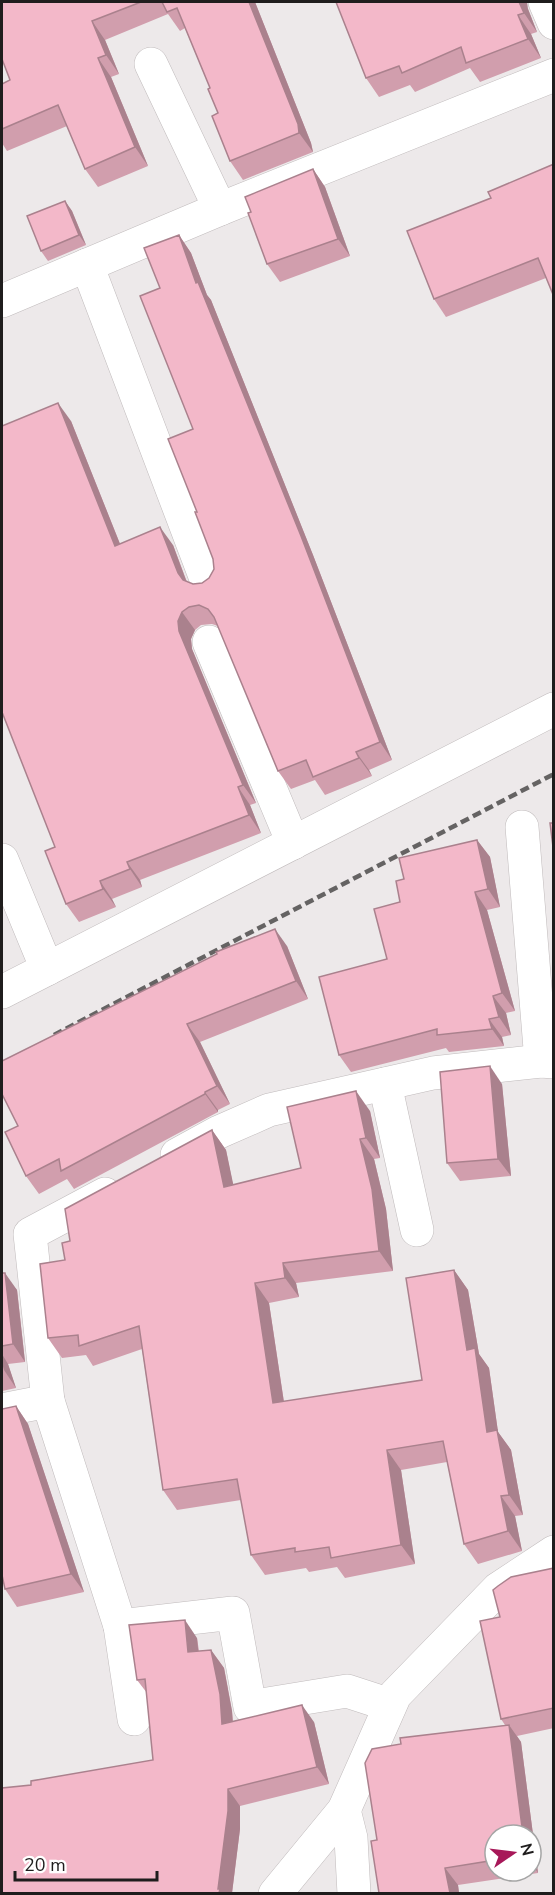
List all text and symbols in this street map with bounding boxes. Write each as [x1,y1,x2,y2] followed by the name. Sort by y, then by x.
[483,1823,543,1883] north arrow
[514,1841,539,1858] text: N
[15,1844,158,1882] scale bar
[24,1853,66,1877] text: 20 m

